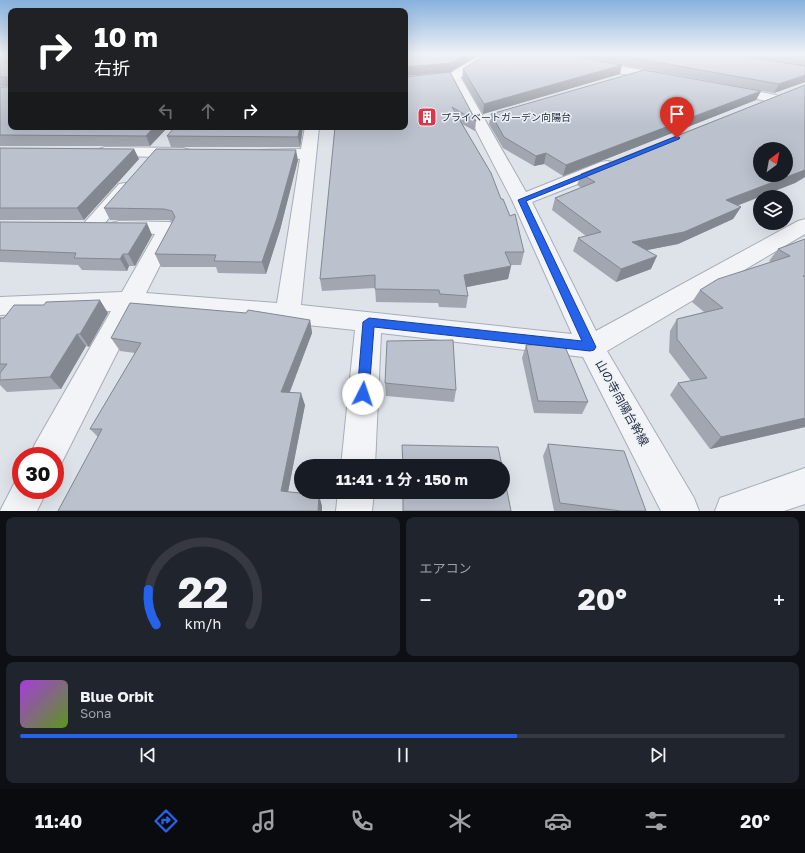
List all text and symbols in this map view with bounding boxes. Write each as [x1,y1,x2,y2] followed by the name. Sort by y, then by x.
[94,20,158,53] text: 10 m
[28,24,80,76] icon: right
[94,57,130,79] text: 右折
[660,97,694,138] pin
[155,100,177,122] icon: left
[197,100,219,122] icon: ahead
[239,100,261,122] icon: right
[666,103,688,125] icon: arrive
[416,106,438,128] building icon: プライベートガーデン向陽台
[441,111,571,123] place label: プライベートガーデン向陽台
[753,142,793,182] north arrow
[753,142,793,230] map controls
[753,190,793,230] button: layers
[593,357,652,448] street label: 山の寺向陽台幹線
[342,373,384,415] position arrow
[12,447,64,499] speed limit sign: 30
[336,470,468,488] text: 11:41 · 1 分 · 150 m
[420,560,472,576] text: エアコン
[177,566,228,616] text: 22
[578,581,627,617] text: 20°
[420,586,432,613] text: −
[773,586,785,613] text: +
[185,614,221,631] text: km/h
[80,687,154,705] text: Blue Orbit
[80,705,111,721] text: Sona
[137,744,159,766] icon: previous
[392,744,414,766] icon: pause
[647,744,669,766] icon: next
[152,807,180,835] icon: directions
[250,807,278,835] icon: music
[348,807,376,835] icon: phone
[446,807,474,835] icon: climate
[544,807,572,835] icon: car
[642,807,670,835] icon: filters
[35,810,82,832] text: 11:40
[740,810,770,832] text: 20°

